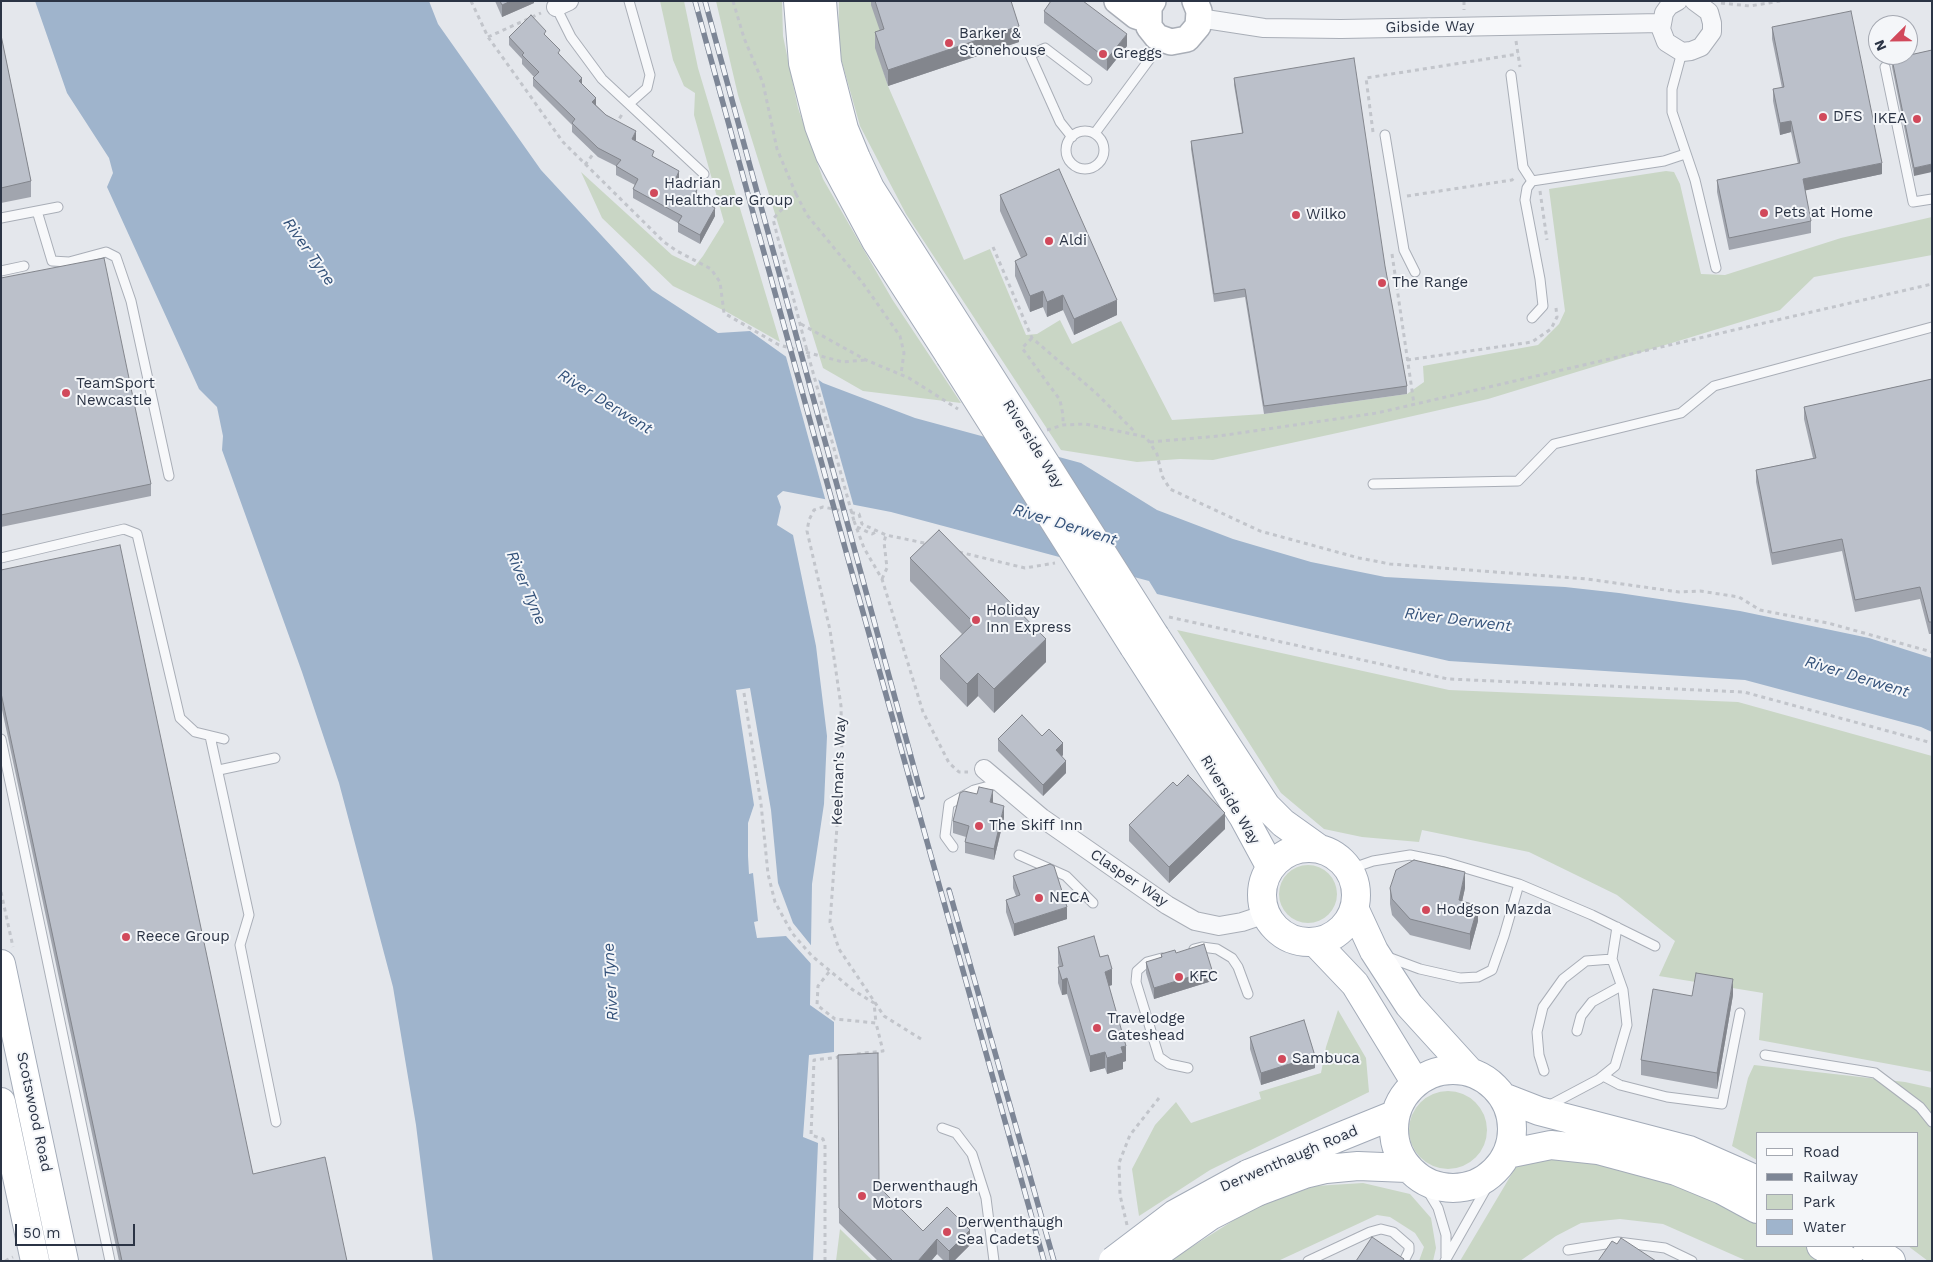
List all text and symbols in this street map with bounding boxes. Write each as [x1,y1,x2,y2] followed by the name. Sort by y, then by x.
[1868,15,1918,65] north arrow
[1385,17,1475,37] street label: Gibside Way
[959,25,1046,60] place label: Barker & Stonehouse
[943,37,955,49] marker: Barker & Stonehouse
[1871,38,1890,53] text: N
[1113,45,1162,63] place label: Greggs
[1097,48,1109,60] marker: Greggs
[1833,108,1863,126] place label: DFS
[1873,110,1907,128] place label: IKEA
[1817,111,1829,123] marker: DFS
[1911,113,1923,125] marker: IKEA
[664,175,793,210] place label: Hadrian Healthcare Group
[648,187,660,199] marker: Hadrian Healthcare Group
[1774,204,1873,222] place label: Pets at Home
[1306,206,1346,224] place label: Wilko
[1758,207,1770,219] marker: Pets at Home
[1290,209,1302,221] marker: Wilko
[279,214,339,290] water label: River Tyne
[1059,232,1087,250] place label: Aldi
[1043,235,1055,247] marker: Aldi
[1392,274,1468,292] place label: The Range
[1376,277,1388,289] marker: The Range
[554,365,656,439] water label: River Derwent
[76,375,155,410] place label: TeamSport Newcastle
[60,387,72,399] marker: TeamSport Newcastle
[999,396,1067,492] street label: Riverside Way
[1011,500,1119,550] water label: River Derwent
[502,548,550,628] water label: River Tyne
[986,602,1071,637] place label: Holiday Inn Express
[1403,604,1513,636] water label: River Derwent
[970,614,982,626] marker: Holiday Inn Express
[1803,652,1911,702] water label: River Derwent
[828,716,850,826] street label: Keelman's Way
[1196,752,1264,848] street label: Riverside Way
[989,817,1083,835] place label: The Skiff Inn
[973,820,985,832] marker: The Skiff Inn
[1087,845,1171,911] street label: Clasper Way
[1049,889,1090,907] place label: NECA
[1033,892,1045,904] marker: NECA
[1436,901,1552,919] place label: Hodgson Mazda
[1420,904,1432,916] marker: Hodgson Mazda
[136,928,230,946] place label: Reece Group
[120,931,132,943] marker: Reece Group
[599,942,623,1022] water label: River Tyne
[1189,968,1218,986] place label: KFC
[1173,971,1185,983] marker: KFC
[1107,1010,1185,1045] place label: Travelodge Gateshead
[1091,1022,1103,1034] marker: Travelodge Gateshead
[13,1050,55,1174] street label: Scotswood Road
[1292,1050,1360,1068] place label: Sambuca
[1276,1053,1288,1065] marker: Sambuca
[1217,1122,1361,1196] street label: Derwenthaugh Road
[1756,1132,1918,1247] legend
[1803,1143,1840,1161] text: Road
[1803,1168,1858,1186] text: Railway
[872,1178,978,1213] place label: Derwenthaugh Motors
[856,1190,868,1202] marker: Derwenthaugh Motors
[1803,1193,1835,1211] text: Park
[18,1214,138,1246] scale bar
[957,1214,1063,1249] place label: Derwenthaugh Sea Cadets
[1803,1218,1846,1236] text: Water
[23,1224,60,1242] text: 50 m
[941,1226,953,1238] marker: Derwenthaugh Sea Cadets

